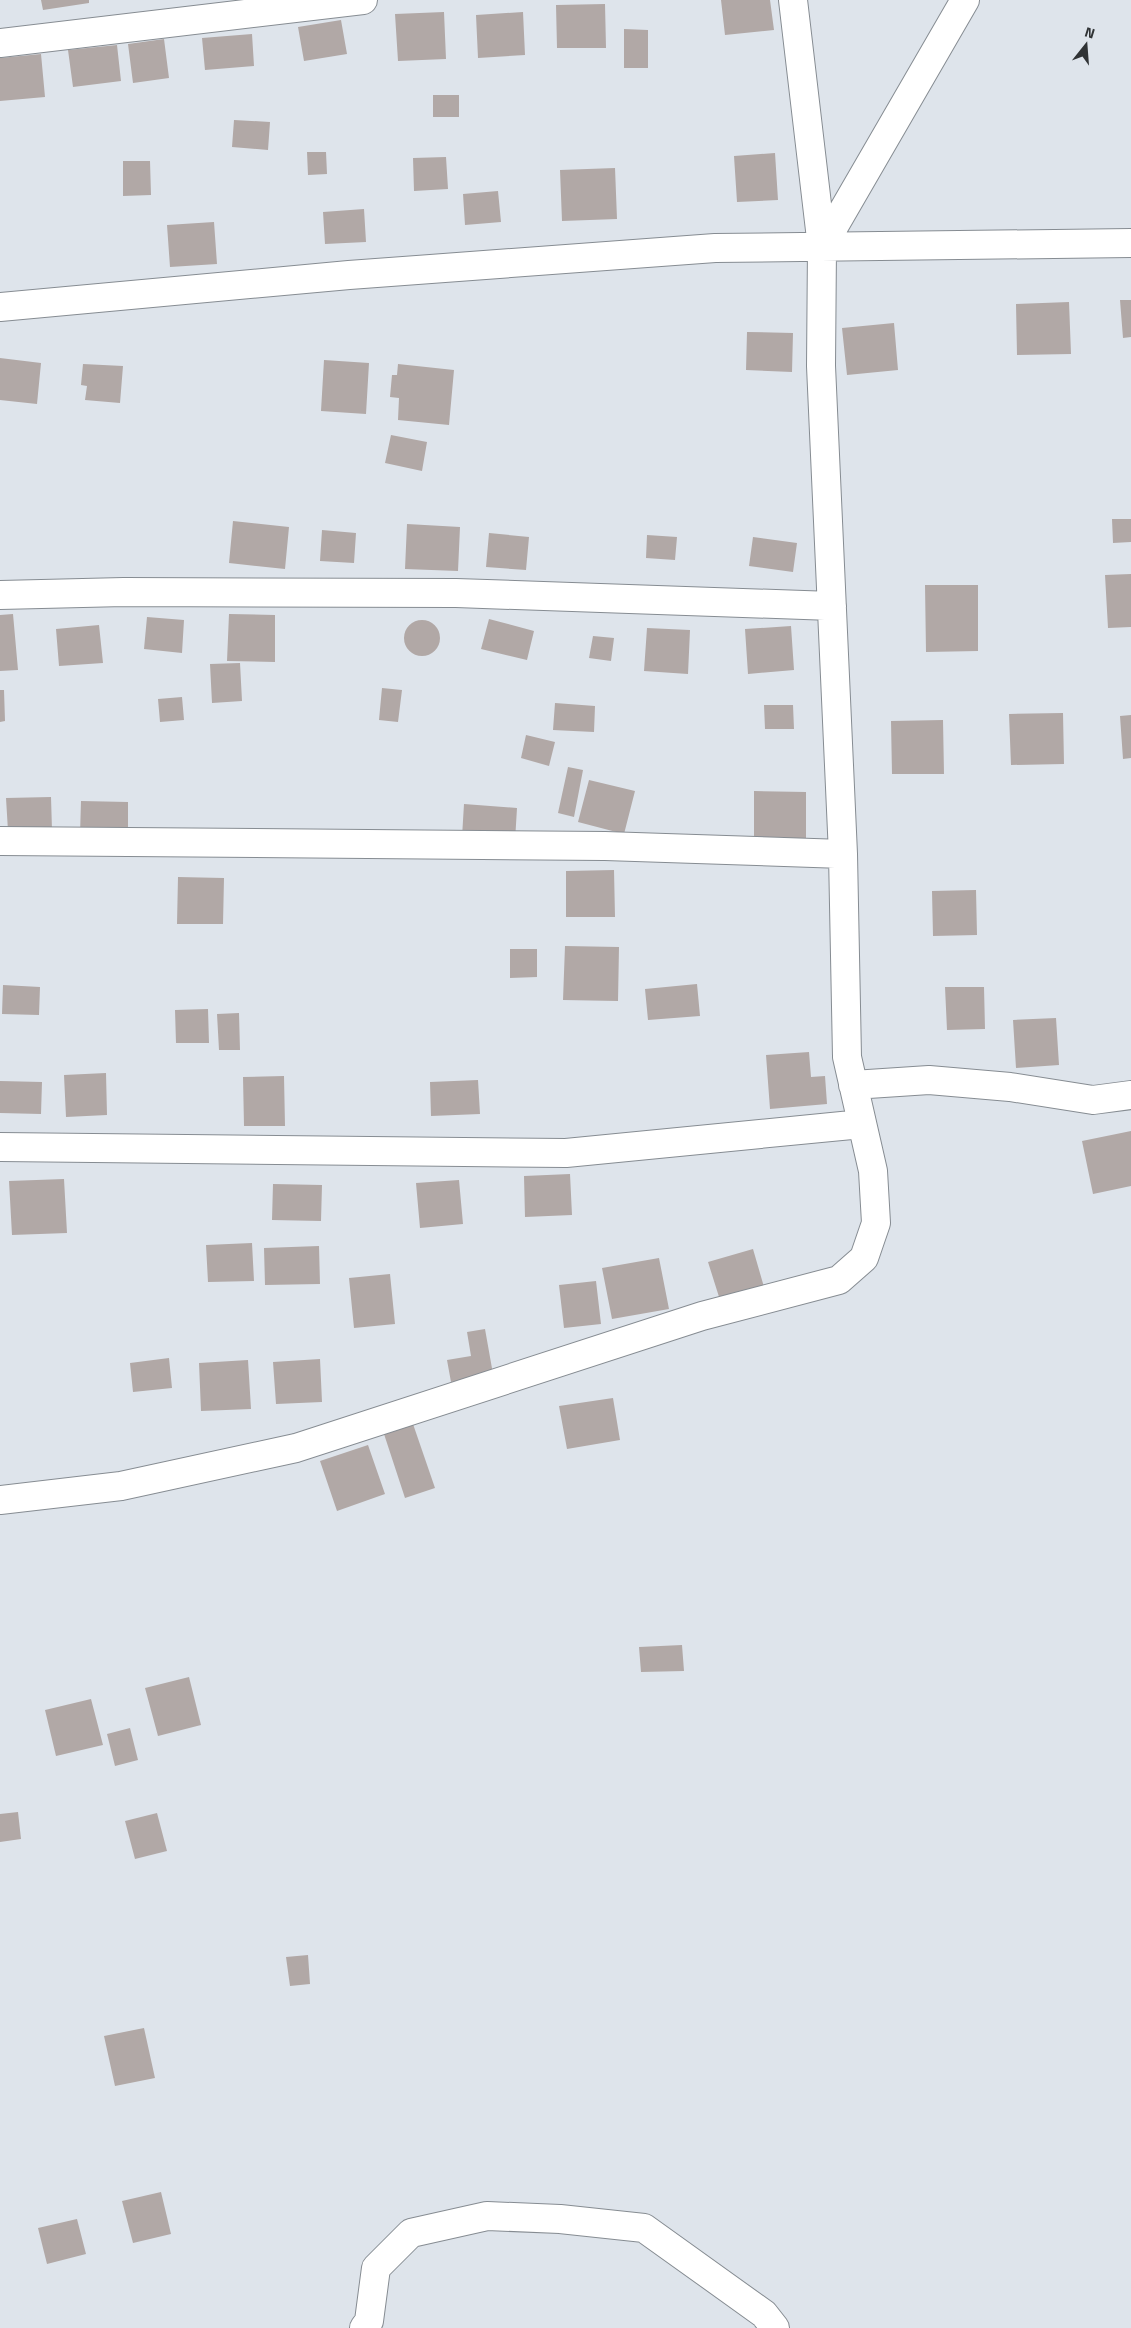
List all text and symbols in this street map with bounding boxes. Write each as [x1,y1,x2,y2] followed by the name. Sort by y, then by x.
[1061,20,1111,70] north arrow
[1082,21,1098,44] text: N

